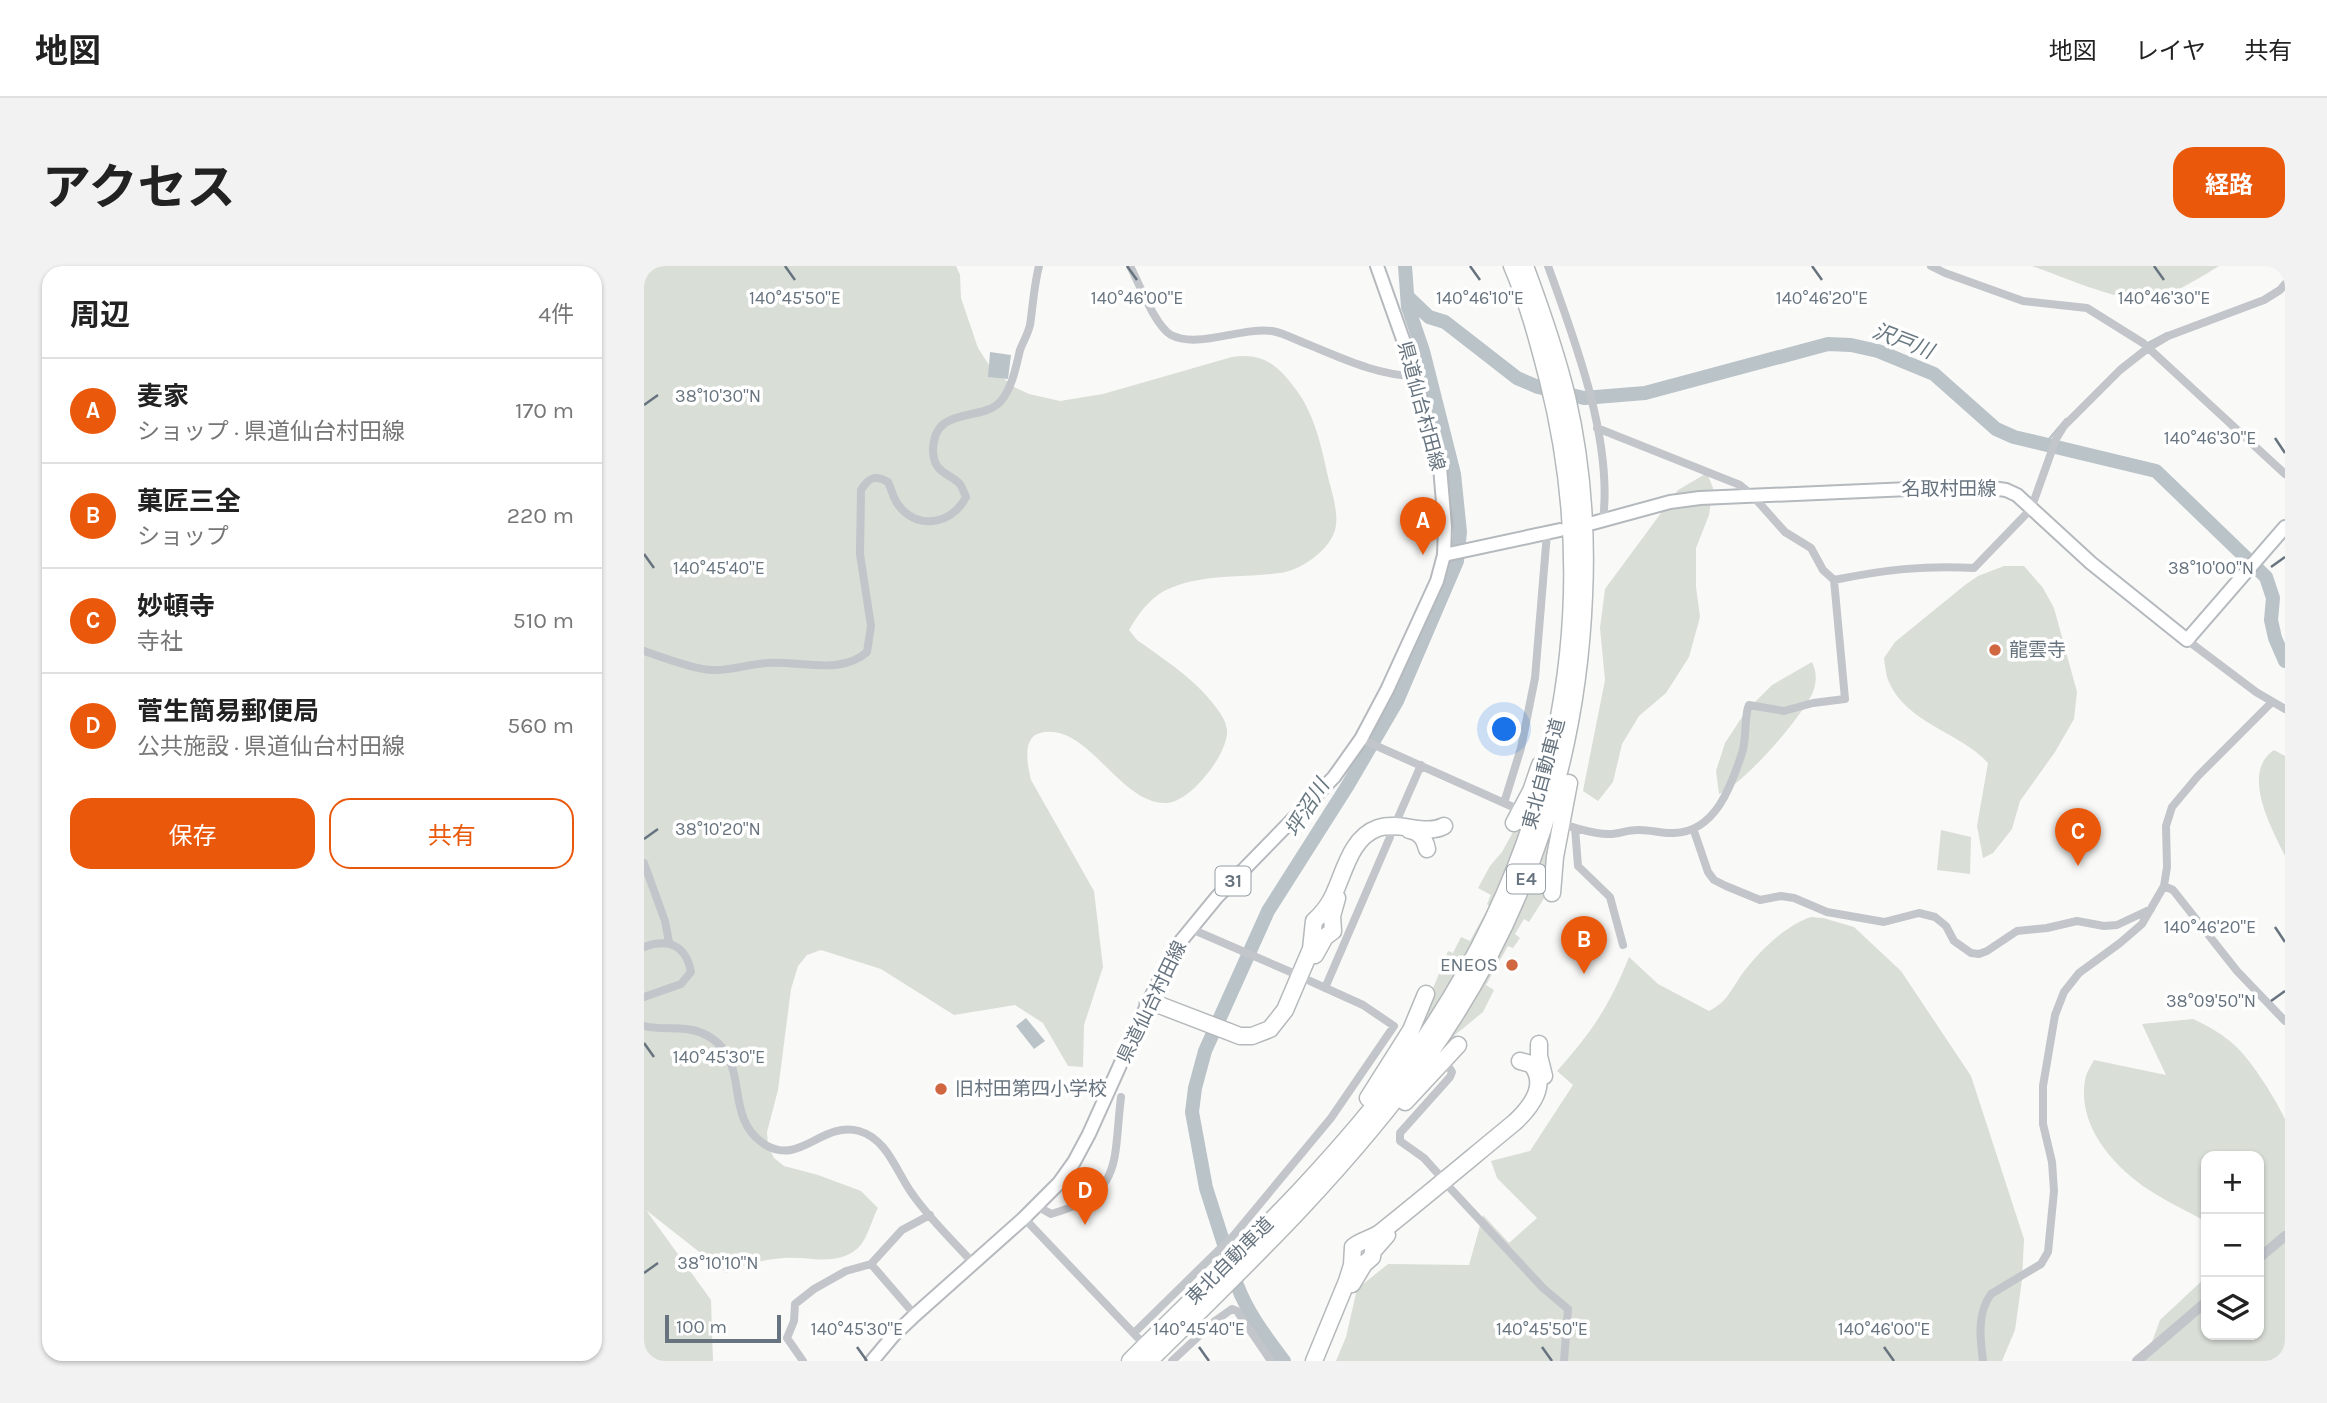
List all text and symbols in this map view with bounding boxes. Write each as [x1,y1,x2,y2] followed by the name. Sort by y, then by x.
[35,32,101,70] text: 地図
[2049,37,2097,65] text: 地図
[2135,37,2206,65] text: レイヤ
[2244,37,2292,65] text: 共有
[2173,147,2285,218] button: 経路
[42,159,236,216] text: アクセス
[749,287,841,309] text: 140°45'50"E
[1091,287,1183,309] text: 140°46'00"E
[1436,287,1524,309] text: 140°46'10"E
[1776,287,1868,309] text: 140°46'20"E
[2118,287,2210,309] text: 140°46'30"E
[70,297,130,333] text: 周辺
[538,301,574,328] text: 4件
[1869,319,1939,364] water label: 沢戸川
[1393,339,1449,473] street label: 県道仙台村田線
[137,381,189,412] text: 麦家
[675,385,761,407] text: 38°10'30"N
[86,397,100,424] text: A
[515,397,574,424] text: 170 m
[137,418,405,445] text: ショップ · 県道仙台村田線
[2164,427,2256,449] text: 140°46'30"E
[1901,478,1997,500] street label: 名取村田線
[137,486,241,517] text: 菓匠三全
[1400,497,1446,555] pin: A
[86,502,100,529] text: B
[507,502,574,529] text: 220 m
[137,523,229,550] text: ショップ
[673,557,765,579] text: 140°45'40"E
[2168,557,2254,579] text: 38°10'00"N
[137,591,215,622] text: 妙頓寺
[86,607,100,634] text: C
[513,607,574,634] text: 510 m
[137,628,183,655] text: 寺社
[2009,639,2066,661] place label: 龍雲寺
[1987,642,2003,658] marker: 龍雲寺
[137,696,319,727] text: 菅生簡易郵便局
[85,712,101,739] text: D
[507,712,574,739] text: 560 m
[1487,712,1521,746] your location
[1519,716,1569,832] street label: 東北自動車道
[137,733,405,760] text: 公共施設 · 県道仙台村田線
[1280,773,1335,841] water label: 坪沼川
[70,798,315,869] button: 保存
[329,798,574,869] button: 共有
[2055,808,2101,866] pin: C
[675,818,761,840] text: 38°10'20"N
[1507,864,1545,894] road number: E4
[1216,866,1250,896] road number: 31
[1561,916,1607,974] pin: B
[2164,916,2256,938] text: 140°46'20"E
[1113,937,1191,1067] street label: 県道仙台村田線
[1440,954,1498,976] place label: ENEOS
[1504,957,1520,973] marker: ENEOS
[2166,990,2256,1012] text: 38°09'50"N
[673,1046,765,1068] text: 140°45'30"E
[955,1078,1107,1100] place label: 旧村田第四小学校
[933,1081,949,1097] marker: 旧村田第四小学校
[2201,1151,2264,1340] map controls
[2201,1151,2264,1214] button: +
[1062,1167,1108,1225] pin: D
[1182,1213,1278,1309] street label: 東北自動車道
[2201,1214,2264,1277] button: −
[677,1252,759,1274] text: 38°10'10"N
[2201,1277,2264,1340] button: layers
[665,1312,780,1344] scale bar
[676,1316,727,1338] text: 100 m
[811,1318,903,1340] text: 140°45'30"E
[1153,1318,1245,1340] text: 140°45'40"E
[1496,1318,1588,1340] text: 140°45'50"E
[1838,1318,1930,1340] text: 140°46'00"E

